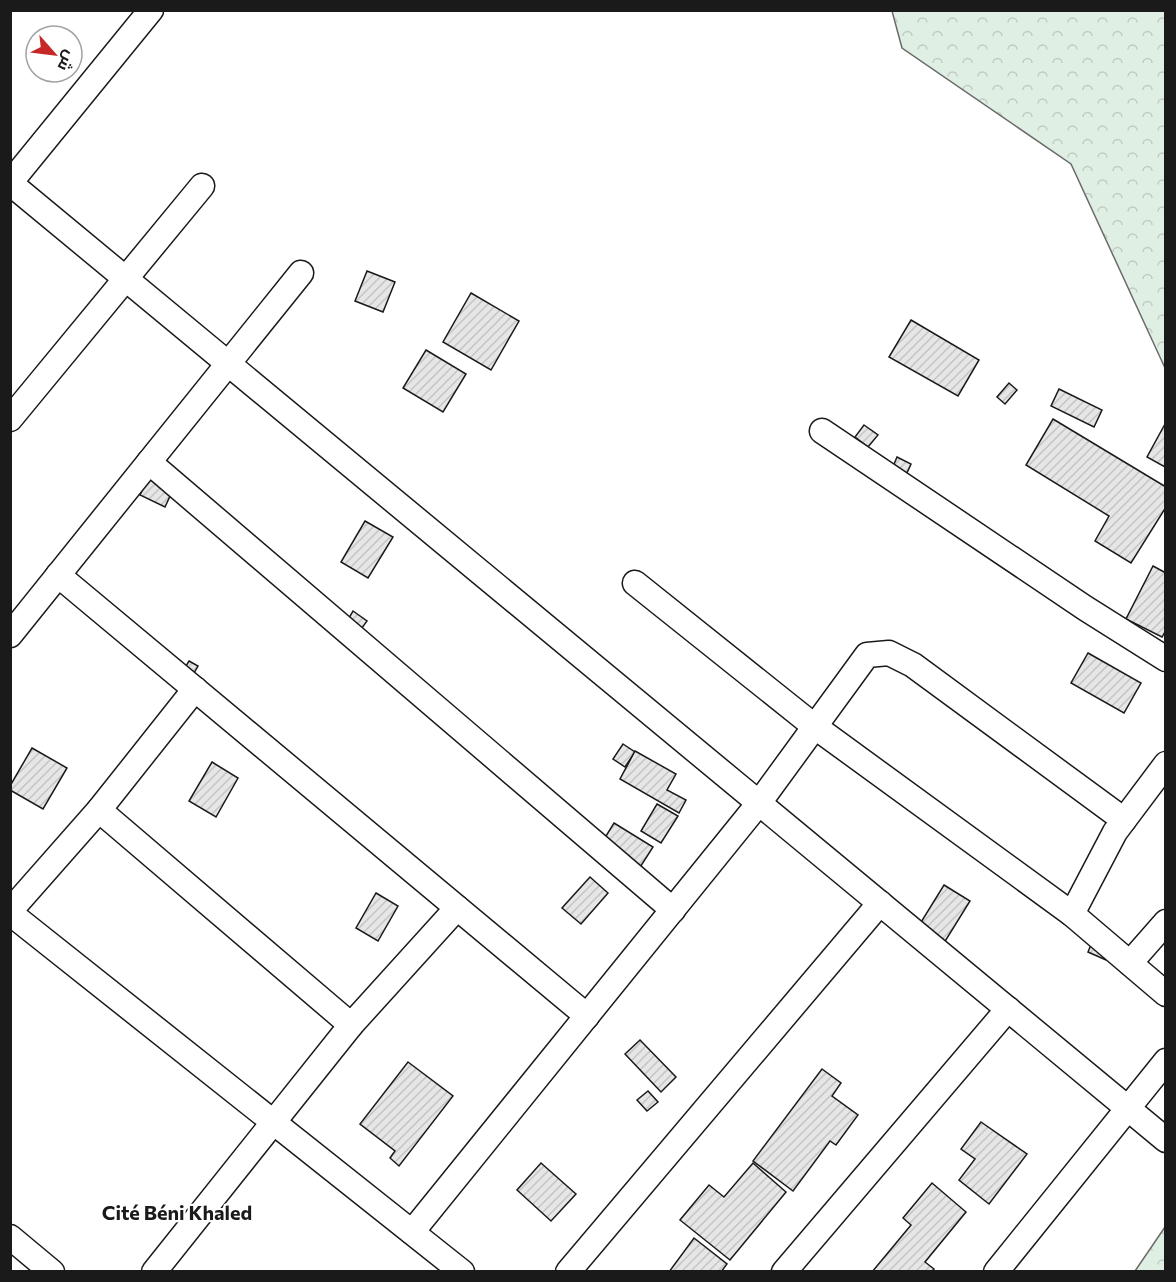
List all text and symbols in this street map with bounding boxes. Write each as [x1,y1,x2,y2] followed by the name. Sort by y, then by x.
[24,24,84,84] north arrow
[54,47,81,75] text: ش
[102,1200,252,1224] district label: Cité Béni Khaled

